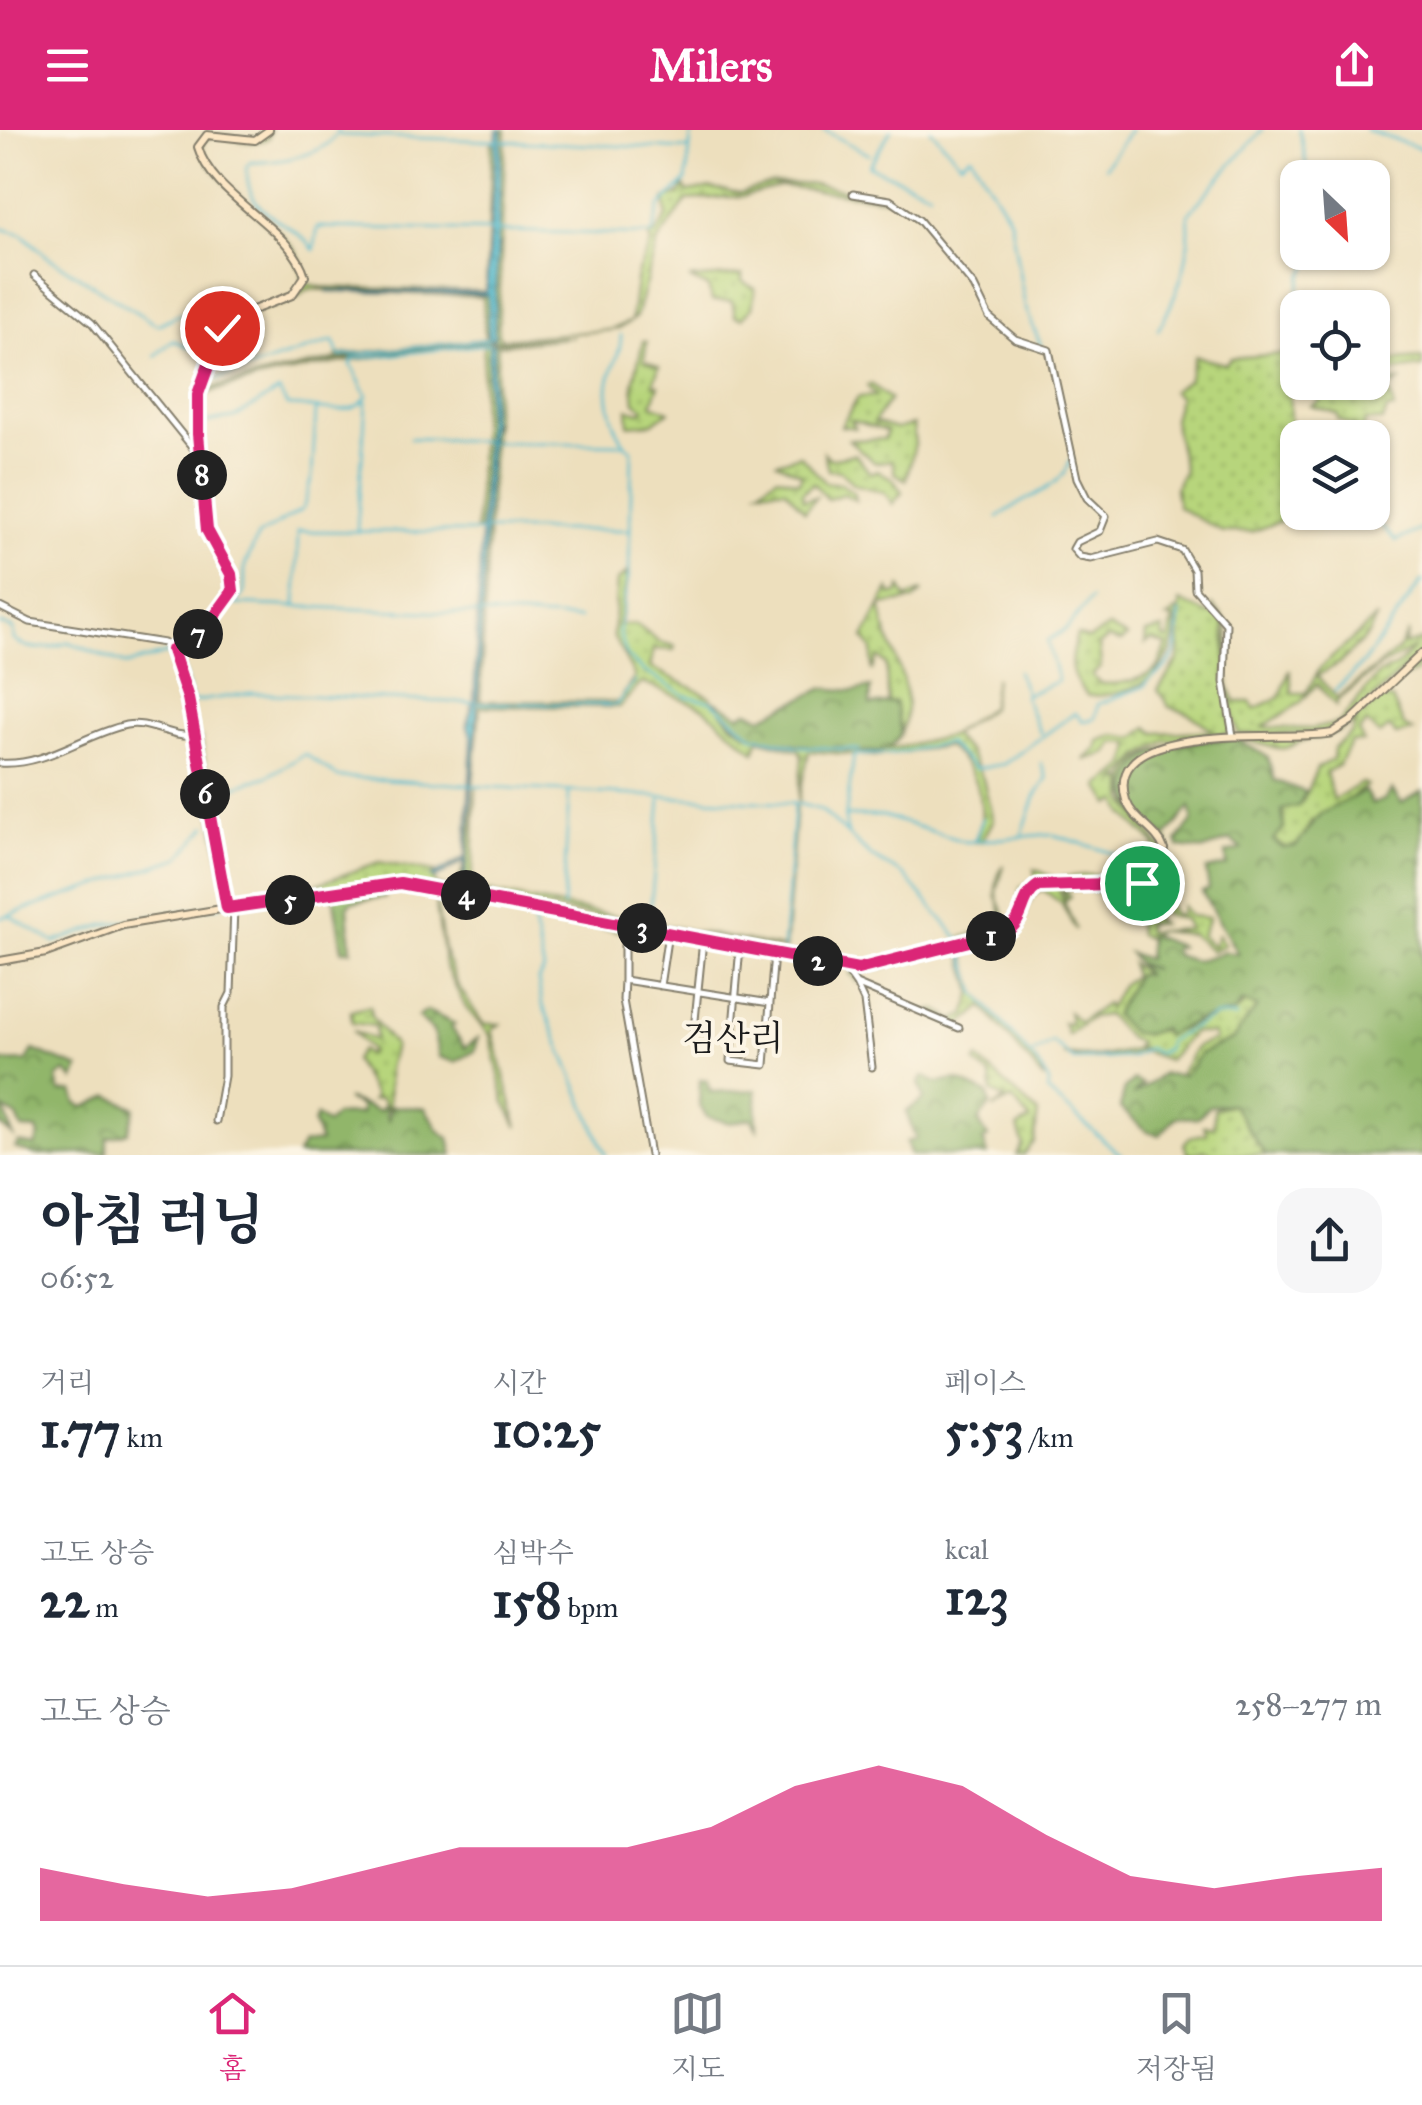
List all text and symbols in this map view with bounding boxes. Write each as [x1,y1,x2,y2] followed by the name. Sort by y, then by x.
[40,38,95,93] icon: menu
[650,38,772,93] text: Milers
[1327,38,1382,93] icon: share
[1280,160,1390,270] north arrow
[1280,160,1390,530] map controls
[180,286,265,371] pin
[1280,290,1390,400] button: locate
[195,301,250,356] icon: check
[1280,420,1390,530] button: layers
[177,450,227,500] pin: 8
[195,457,209,492] text: 8
[173,609,223,659] pin: 7
[191,616,205,651] text: 7
[180,769,230,819] pin: 6
[198,776,212,811] text: 6
[1100,841,1185,926] pin
[1115,856,1170,911] icon: arrive
[441,870,491,920] pin: 4
[265,875,315,925] pin: 5
[458,877,474,912] text: 4
[283,882,297,917] text: 5
[617,903,667,953] pin: 3
[636,910,648,945] text: 3
[966,911,1016,961] pin: 1
[985,918,997,953] text: 1
[793,936,843,986] pin: 2
[811,943,825,978] text: 2
[682,1017,784,1060] district label: 검산리
[40,1187,264,1254] text: 아침 러닝
[1277,1188,1382,1293] button: share
[40,1258,114,1297] text: 06:52
[40,1365,94,1400] text: 거리
[492,1365,546,1400] text: 시간
[945,1365,1026,1400] text: 페이스
[40,1400,121,1461] text: 1.77
[492,1400,601,1461] text: 10:25
[945,1400,1024,1461] text: 5:53
[121,1420,163,1455] text: km
[1024,1420,1074,1455] text: /km
[945,1532,989,1567] text: kcal
[40,1535,154,1570] text: 고도 상승
[492,1535,573,1570] text: 심박수
[945,1567,1009,1628] text: 123
[40,1570,89,1631] text: 22
[492,1570,562,1631] text: 158
[89,1590,119,1625] text: m
[562,1590,619,1625] text: bpm
[1235,1685,1382,1724] text: 258–277 m
[40,1692,171,1731] text: 고도 상승
[205,1986,260,2086] tab: 홈
[670,1986,725,2086] tab: 지도
[1136,1986,1217,2086] tab: 저장됨

